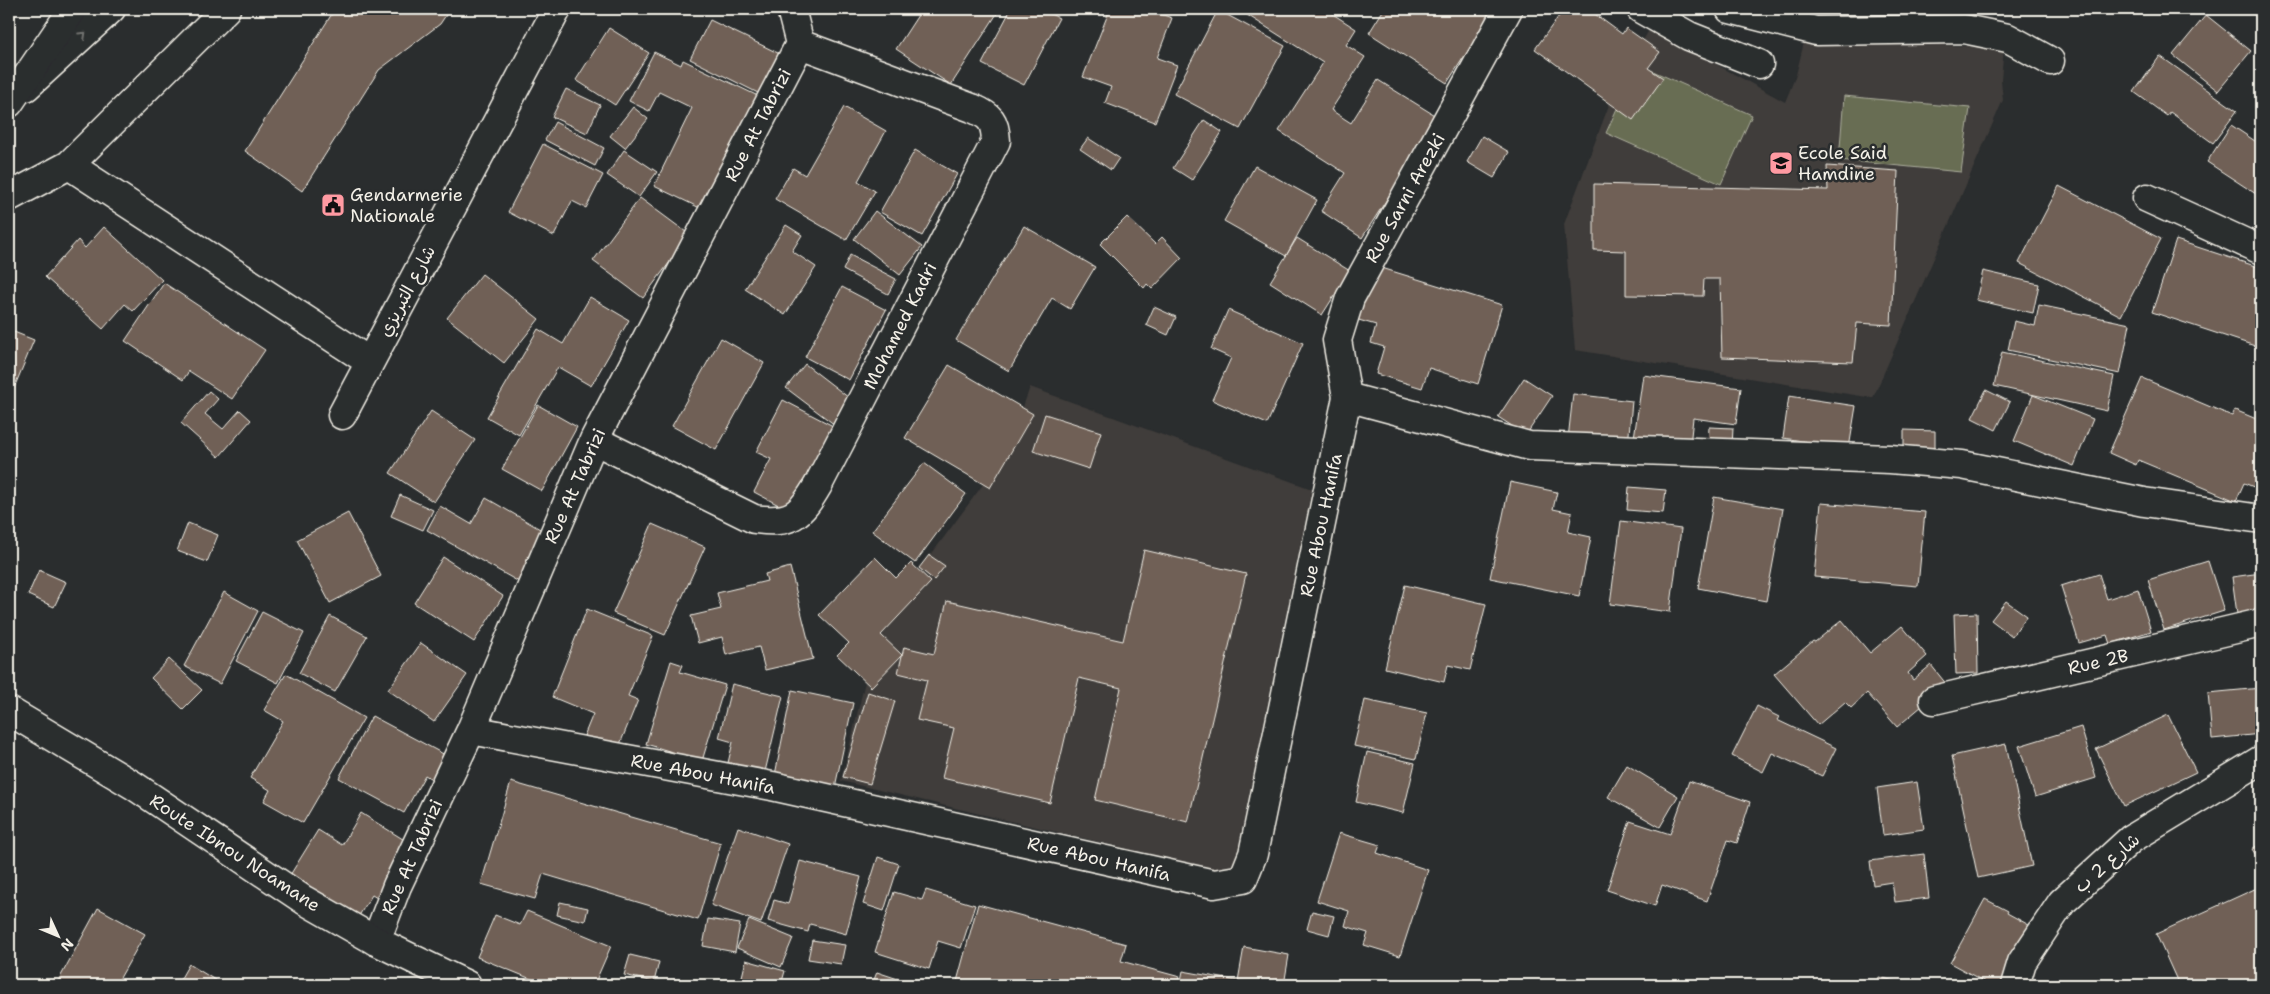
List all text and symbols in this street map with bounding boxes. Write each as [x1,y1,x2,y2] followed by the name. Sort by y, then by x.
[77,32,86,41] one-way arrow
[719,64,797,186] street label: Rue At Tabrizi
[1359,129,1451,267] street label: Rue Sarni Arezki
[1798,141,1887,186] place label: Ecole Said Hamdine
[1768,150,1794,176] school or university icon: Ecole Said Hamdine
[350,183,463,228] place label: Gendarmerie Nationale
[320,192,346,218] public building icon: Gendarmerie Nationale
[373,241,442,341] street label: شارع التبريزي
[858,258,942,394] street label: Mohamed Kadri
[539,424,611,548] street label: Rue At Tabrizi
[1294,451,1348,599] street label: Rue Abou Hanifa
[2065,643,2131,681] street label: Rue 2B
[629,748,777,800] street label: Rue Abou Hanifa
[145,789,325,917] street label: Route Ibnou Noamane
[376,795,448,919] street label: Rue At Tabrizi
[2069,828,2145,898] street label: شارع 2 ب
[1025,831,1173,887] street label: Rue Abou Hanifa
[32,912,82,962] north arrow
[57,935,78,955] text: N

